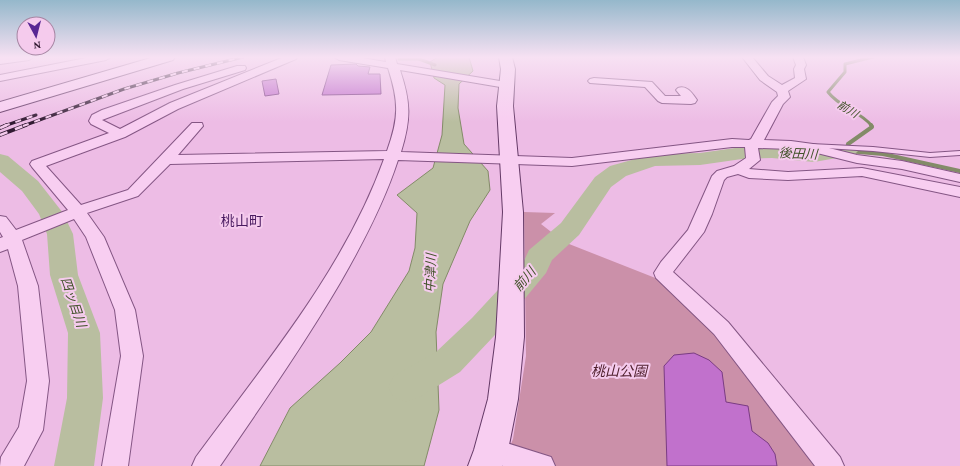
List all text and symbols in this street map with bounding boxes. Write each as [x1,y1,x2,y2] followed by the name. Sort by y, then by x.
[16,16,56,56] north arrow
[32,40,42,52] text: N
[835,98,861,120] water label: 前川
[778,145,820,162] water label: 後田川
[221,213,263,229] district label: 桃山町
[422,251,439,293] water label: 中津川
[510,263,540,294] water label: 前川
[58,275,90,331] water label: 四ッ目川
[591,363,649,379] park label: 桃山公園

